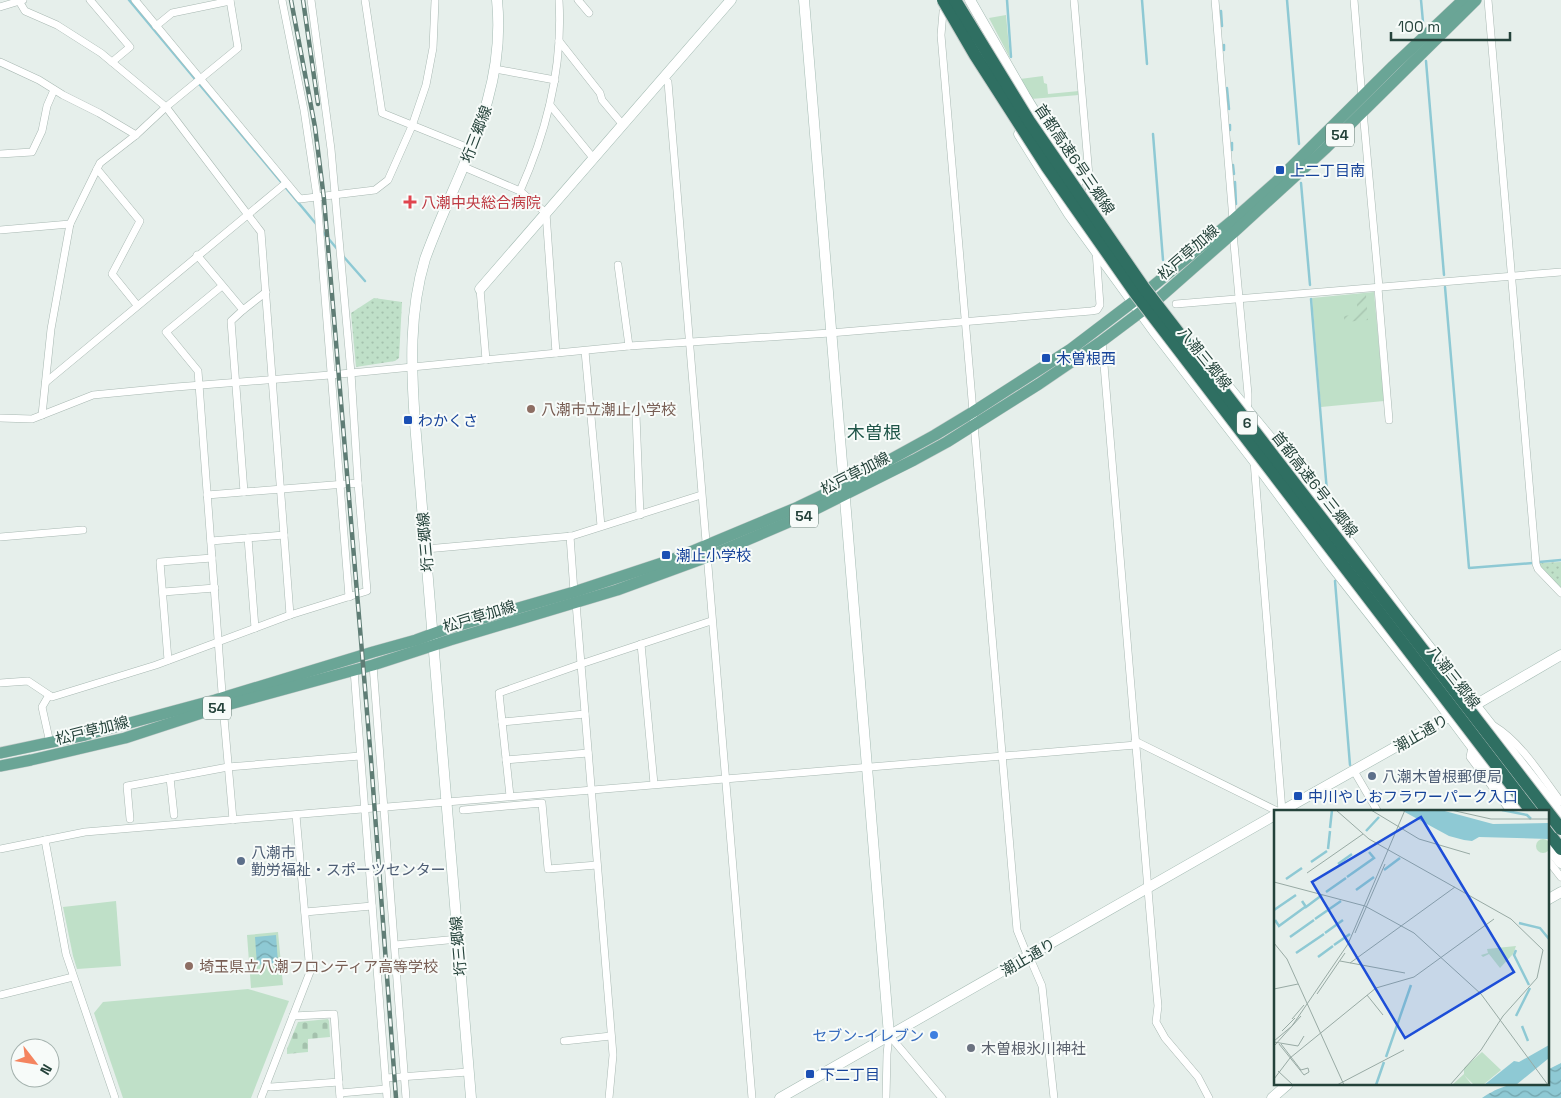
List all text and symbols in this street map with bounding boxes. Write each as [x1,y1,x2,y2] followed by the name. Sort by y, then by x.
[1391,10,1510,42] scale bar
[1398,17,1440,36] text: 100 m
[1031,100,1119,218] street label: 首都高速6号三郷線
[456,103,496,165] street label: 垳三郷線
[1326,124,1354,146] road number: 54
[1290,161,1365,180] place label: 上二丁目南
[1274,164,1286,176] marker: 上二丁目南
[421,193,541,212] place label: 八潮中央総合病院
[403,195,417,209] marker: 八潮中央総合病院
[1153,220,1223,284] street label: 松戸草加線
[1174,323,1236,393] street label: 八潮三郷線
[1056,349,1116,368] place label: 木曽根西
[1040,352,1052,364] marker: 木曽根西
[541,400,676,419] place label: 八潮市立潮止小学校
[525,403,537,415] marker: 八潮市立潮止小学校
[418,411,478,430] place label: わかくさ
[1237,412,1257,434] road number: 6
[402,414,414,426] marker: わかくさ
[847,421,901,444] district label: 木曽根
[1268,427,1362,541] street label: 首都高速6号三郷線
[817,448,893,498] street label: 松戸草加線
[790,504,818,528] road number: 54
[413,511,437,573] street label: 垳三郷線
[676,546,751,565] place label: 潮止小学校
[660,549,672,561] marker: 潮止小学校
[440,596,518,636] street label: 松戸草加線
[1423,642,1485,712] street label: 八潮三郷線
[203,696,231,720] road number: 54
[1390,710,1452,756] street label: 潮止通り
[53,712,131,748] street label: 松戸草加線
[1382,767,1502,786] place label: 八潮木曽根郵便局
[1366,770,1378,782] marker: 八潮木曽根郵便局
[1308,787,1518,806] place label: 中川やしおフラワーパーク入口
[1292,790,1304,802] marker: 中川やしおフラワーパーク入口
[1274,810,1548,1086] inset map
[251,843,446,879] place label: 八潮市 勤労福祉・スポーツセンター
[235,855,247,867] marker: 八潮市 勤労福祉・スポーツセンター
[446,915,470,977] street label: 垳三郷線
[997,934,1059,980] street label: 潮止通り
[199,957,438,976] place label: 埼玉県立八潮フロンティア高等学校
[183,960,195,972] marker: 埼玉県立八潮フロンティア高等学校
[812,1026,924,1045] place label: セブン-イレブン
[928,1029,940,1041] marker: セブン-イレブン
[10,1038,60,1088] north arrow
[981,1039,1086,1058] place label: 木曽根氷川神社
[965,1042,977,1054] marker: 木曽根氷川神社
[36,1061,56,1078] text: N
[820,1065,880,1084] place label: 下二丁目
[804,1068,816,1080] marker: 下二丁目

